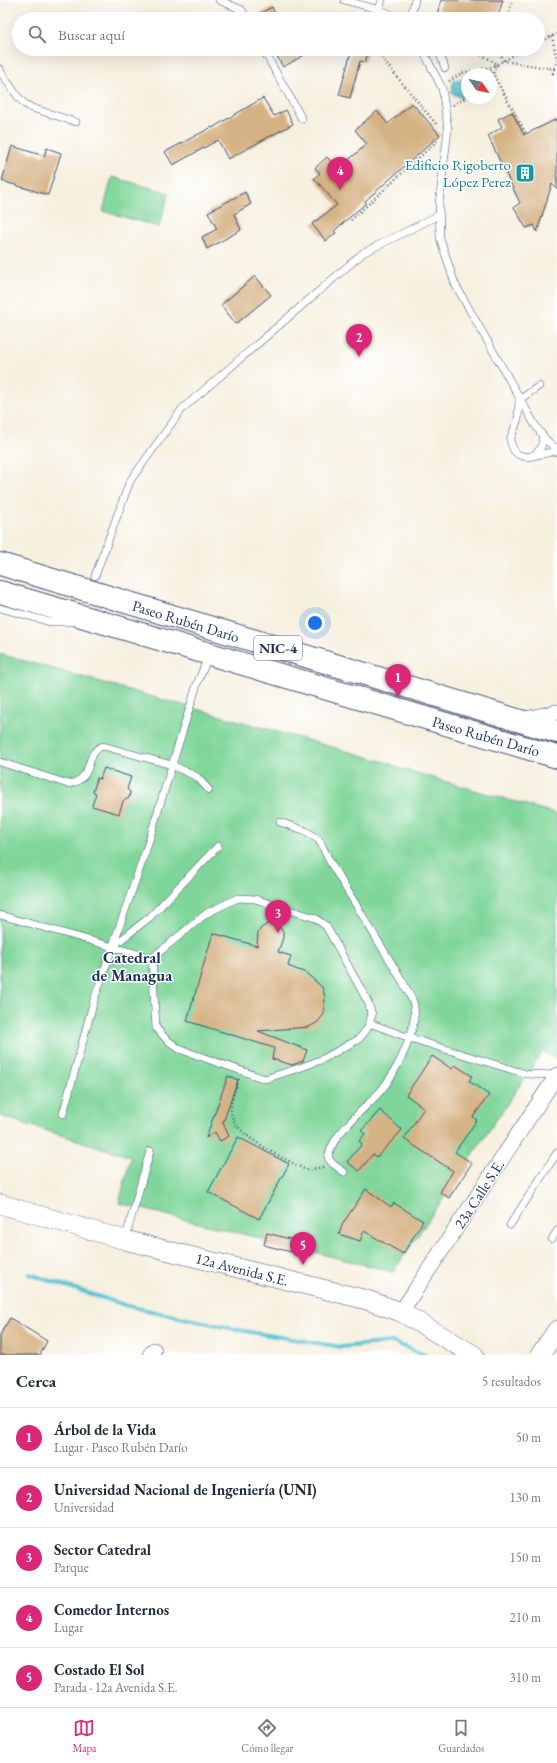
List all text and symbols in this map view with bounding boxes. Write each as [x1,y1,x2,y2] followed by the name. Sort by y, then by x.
[12,12,545,56] search box
[26,23,48,45] icon: search
[58,25,125,44] text: Buscar aquí
[461,68,497,104] north arrow
[405,155,511,191] place label: Edificio Rigoberto López Perez
[327,157,353,190] pin: 4
[514,162,536,184] building icon: Edificio Rigoberto López Perez
[346,324,372,357] pin: 2
[130,596,242,646] street label: Paseo Rubén Darío
[305,613,325,633] your location
[254,636,302,660] road number: NIC-4
[385,664,411,697] pin: 1
[430,712,542,760] street label: Paseo Rubén Darío
[265,900,291,933] pin: 3
[92,947,173,986] district label: Catedral de Managua
[450,1156,508,1232] street label: 23a Calle S.E.
[290,1232,316,1265] pin: 5
[193,1248,291,1290] street label: 12a Avenida S.E.
[16,1370,56,1392] text: Cerca
[482,1373,541,1390] text: 5 resultados
[54,1420,156,1439] text: Árbol de la Vida
[26,1429,32,1446] text: 1
[516,1429,541,1446] text: 50 m
[54,1439,188,1456] text: Lugar · Paseo Rubén Darío
[54,1480,317,1499] text: Universidad Nacional de Ingeniería (UNI)
[26,1489,32,1506] text: 2
[510,1489,541,1506] text: 130 m
[54,1499,114,1516] text: Universidad
[54,1540,151,1559] text: Sector Catedral
[26,1549,32,1566] text: 3
[510,1549,541,1566] text: 150 m
[54,1559,89,1576] text: Parque
[54,1600,169,1619] text: Comedor Internos
[26,1609,32,1626] text: 4
[510,1609,541,1626] text: 210 m
[54,1619,84,1636] text: Lugar
[54,1660,145,1679] text: Costado El Sol
[26,1669,32,1686] text: 5
[510,1669,541,1686] text: 310 m
[54,1679,177,1696] text: Parada · 12a Avenida S.E.
[72,1717,96,1755] tab: Mapa
[241,1717,293,1755] tab: Cómo llegar
[438,1717,485,1755] tab: Guardados

